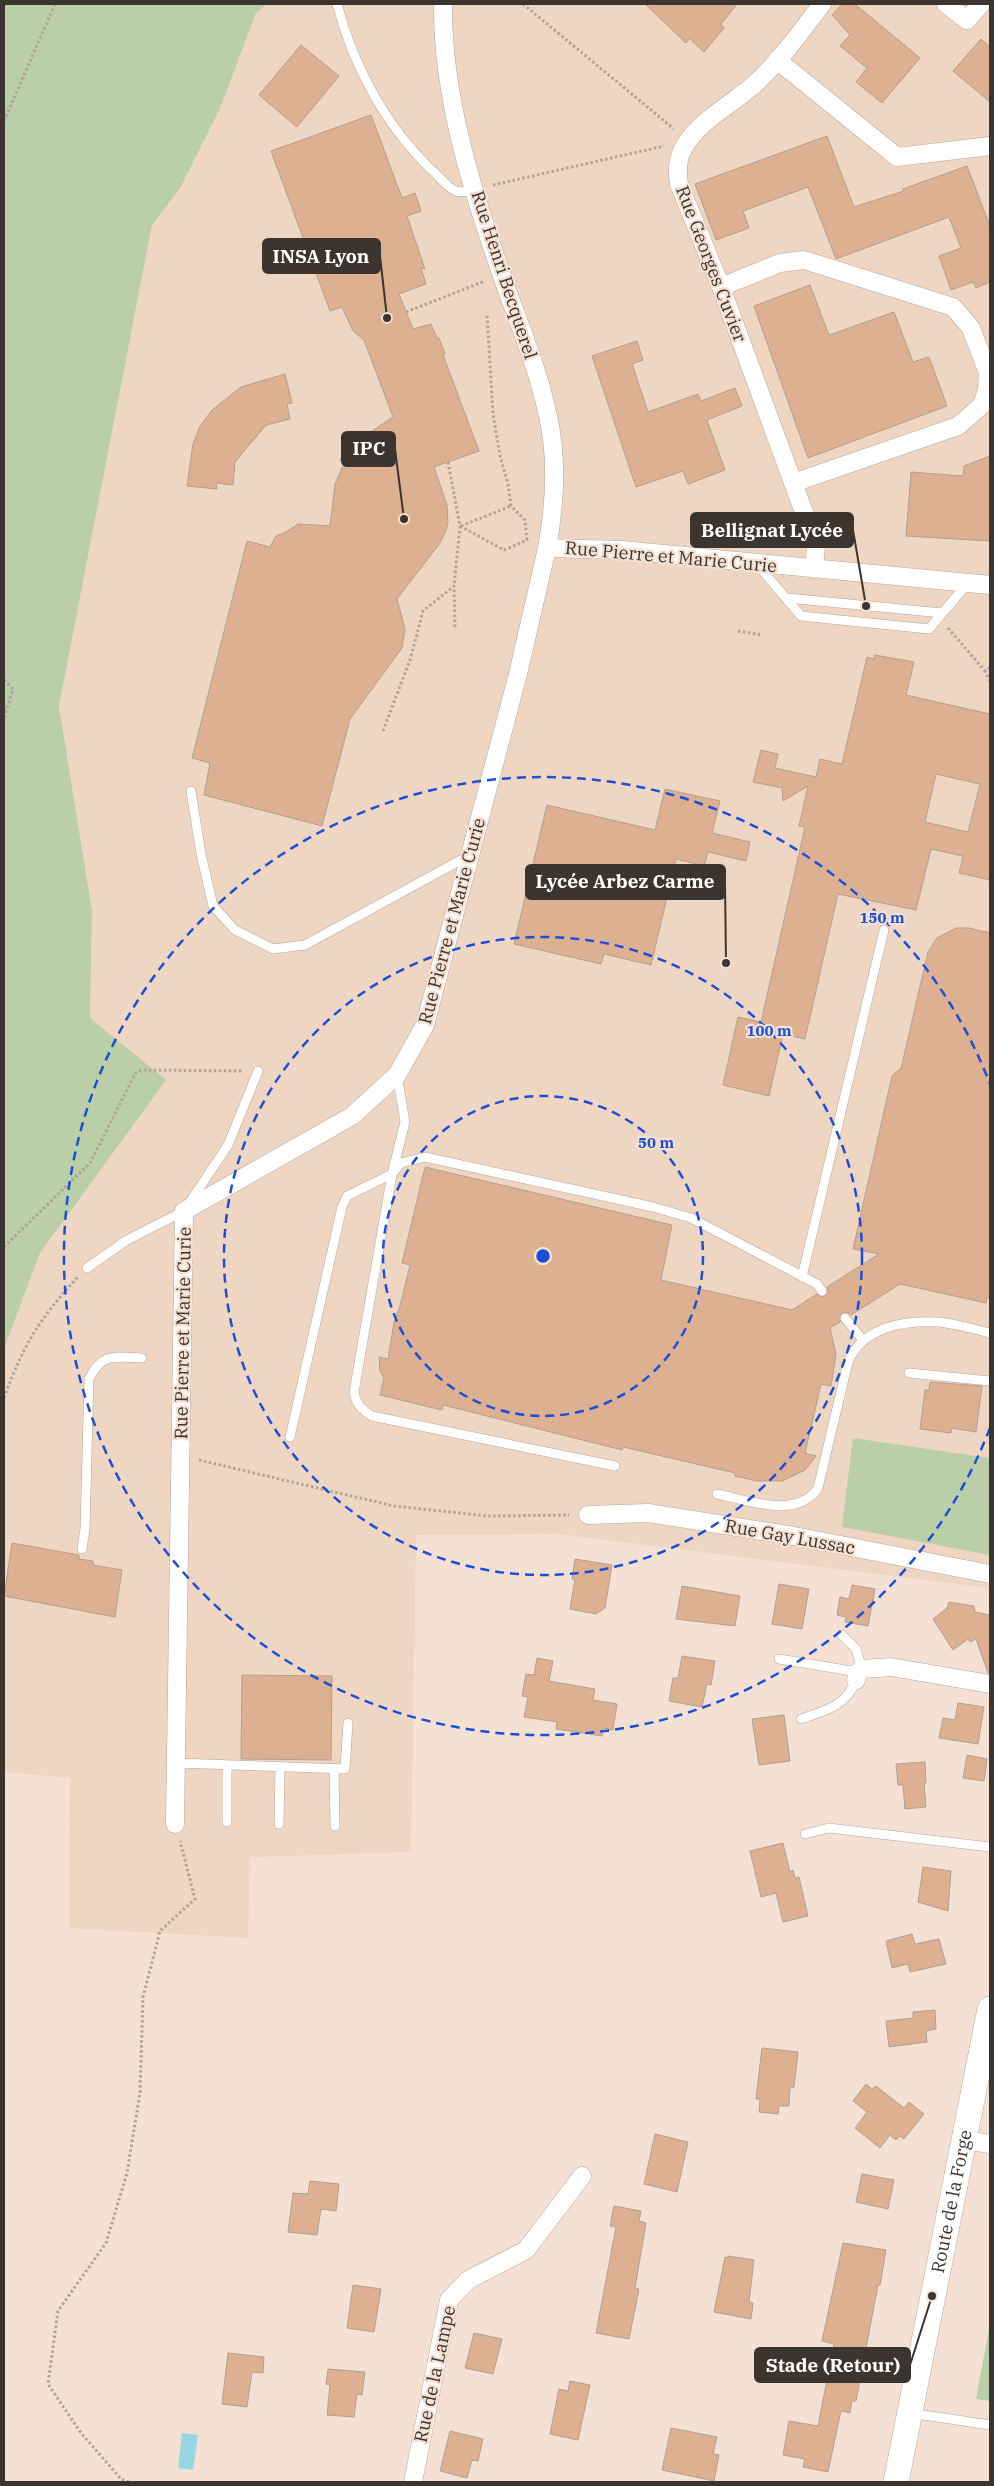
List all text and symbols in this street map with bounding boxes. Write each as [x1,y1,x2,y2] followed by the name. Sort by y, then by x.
[671,182,752,345] street label: Rue Georges Cuvier
[466,188,543,362] street label: Rue Henri Becquerel
[263,239,380,273] callout: INSA Lyon
[273,244,370,268] text: INSA Lyon
[342,432,395,466] callout: IPC
[353,436,385,460] text: IPC
[691,513,853,547] callout: Bellignat Lycée
[701,518,843,542] text: Bellignat Lycée
[564,536,778,577] street label: Rue Pierre et Marie Curie
[413,815,490,1027] street label: Rue Pierre et Marie Curie
[526,865,725,899] callout: Lycée Arbez Carme
[536,869,715,893] text: Lycée Arbez Carme
[859,908,905,927] text: 150 m
[746,1021,792,1040] text: 100 m
[638,1133,674,1152] text: 50 m
[169,1227,196,1439] street label: Rue Pierre et Marie Curie
[534,1247,552,1265] centre of rings
[723,1514,857,1559] street label: Rue Gay Lussac
[926,2128,977,2275] street label: Route de la Forge
[409,2303,460,2445] street label: Rue de la Lampe
[755,2348,910,2382] callout: Stade (Retour)
[766,2353,901,2377] text: Stade (Retour)

